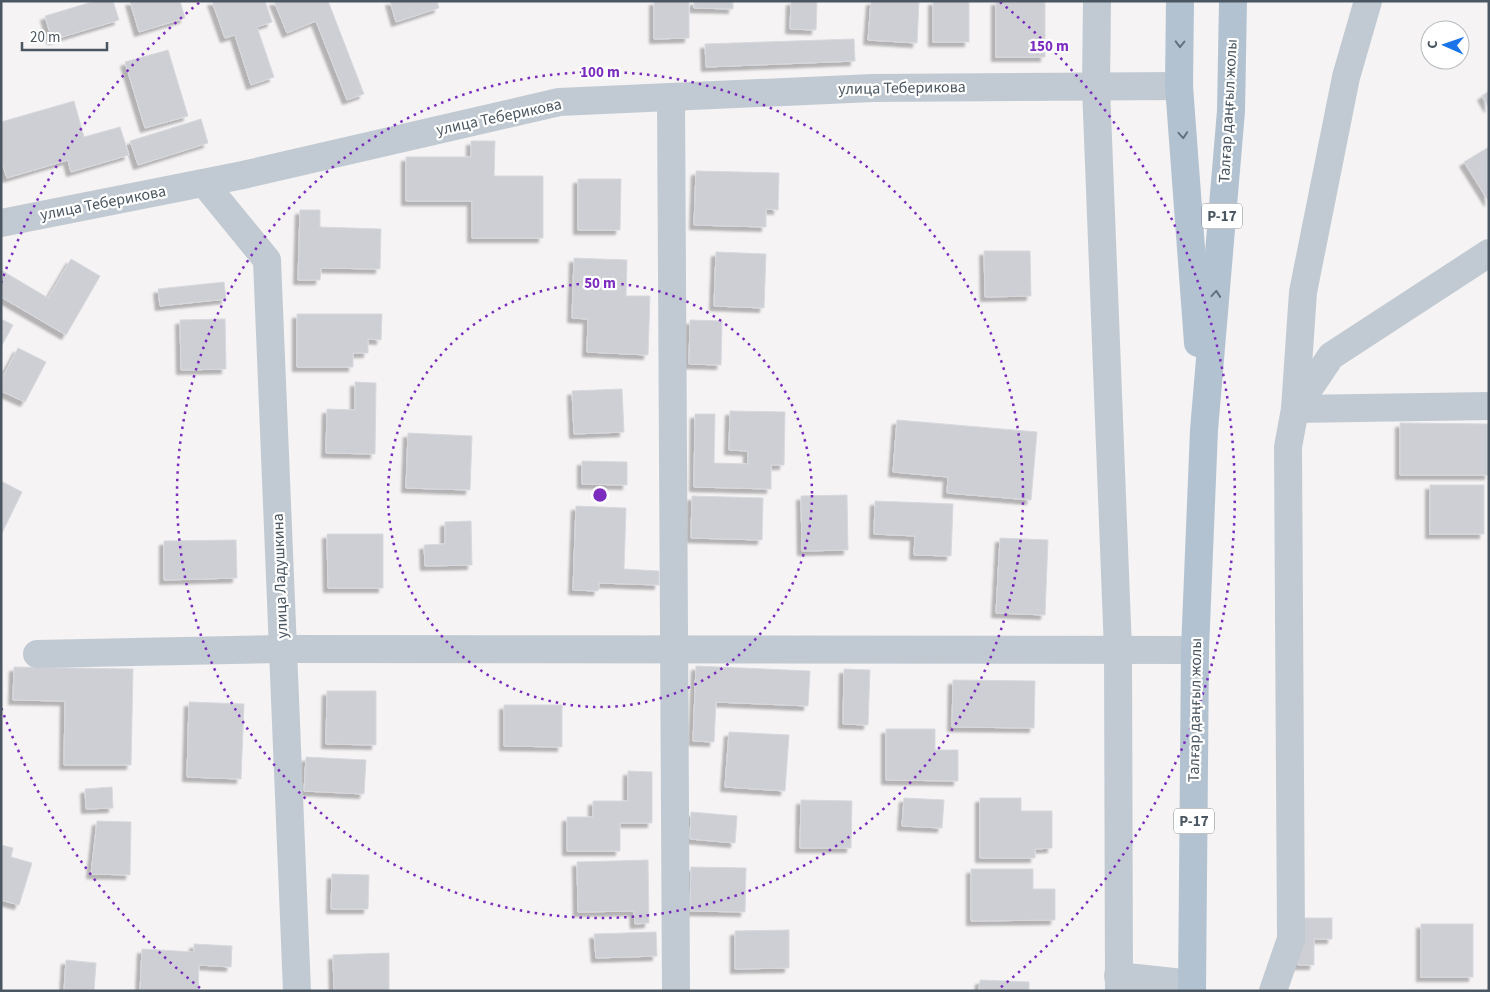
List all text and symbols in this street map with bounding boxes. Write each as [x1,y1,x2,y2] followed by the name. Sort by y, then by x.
[22,20,108,52] scale bar
[1420,20,1470,70] north arrow
[30,27,60,48] text: 20 m
[1029,36,1069,57] text: 150 m
[1213,38,1243,184] street label: Талғар даңғыл жолы
[1175,40,1185,48] one-way arrow
[1423,40,1443,49] text: С
[580,62,620,83] text: 100 m
[838,76,966,100] street label: улица Теберикова
[434,93,564,141] street label: улица Теберикова
[1177,131,1188,139] one-way arrow
[38,180,168,226] street label: улица Теберикова
[1202,204,1242,228] road number: P-17
[584,273,616,294] text: 50 m
[1210,289,1221,297] one-way arrow
[591,486,609,504] centre of rings
[267,513,293,639] street label: улица Ладушкина
[1183,638,1207,782] street label: Талғар даңғыл жолы
[1174,808,1214,834] road number: P-17

